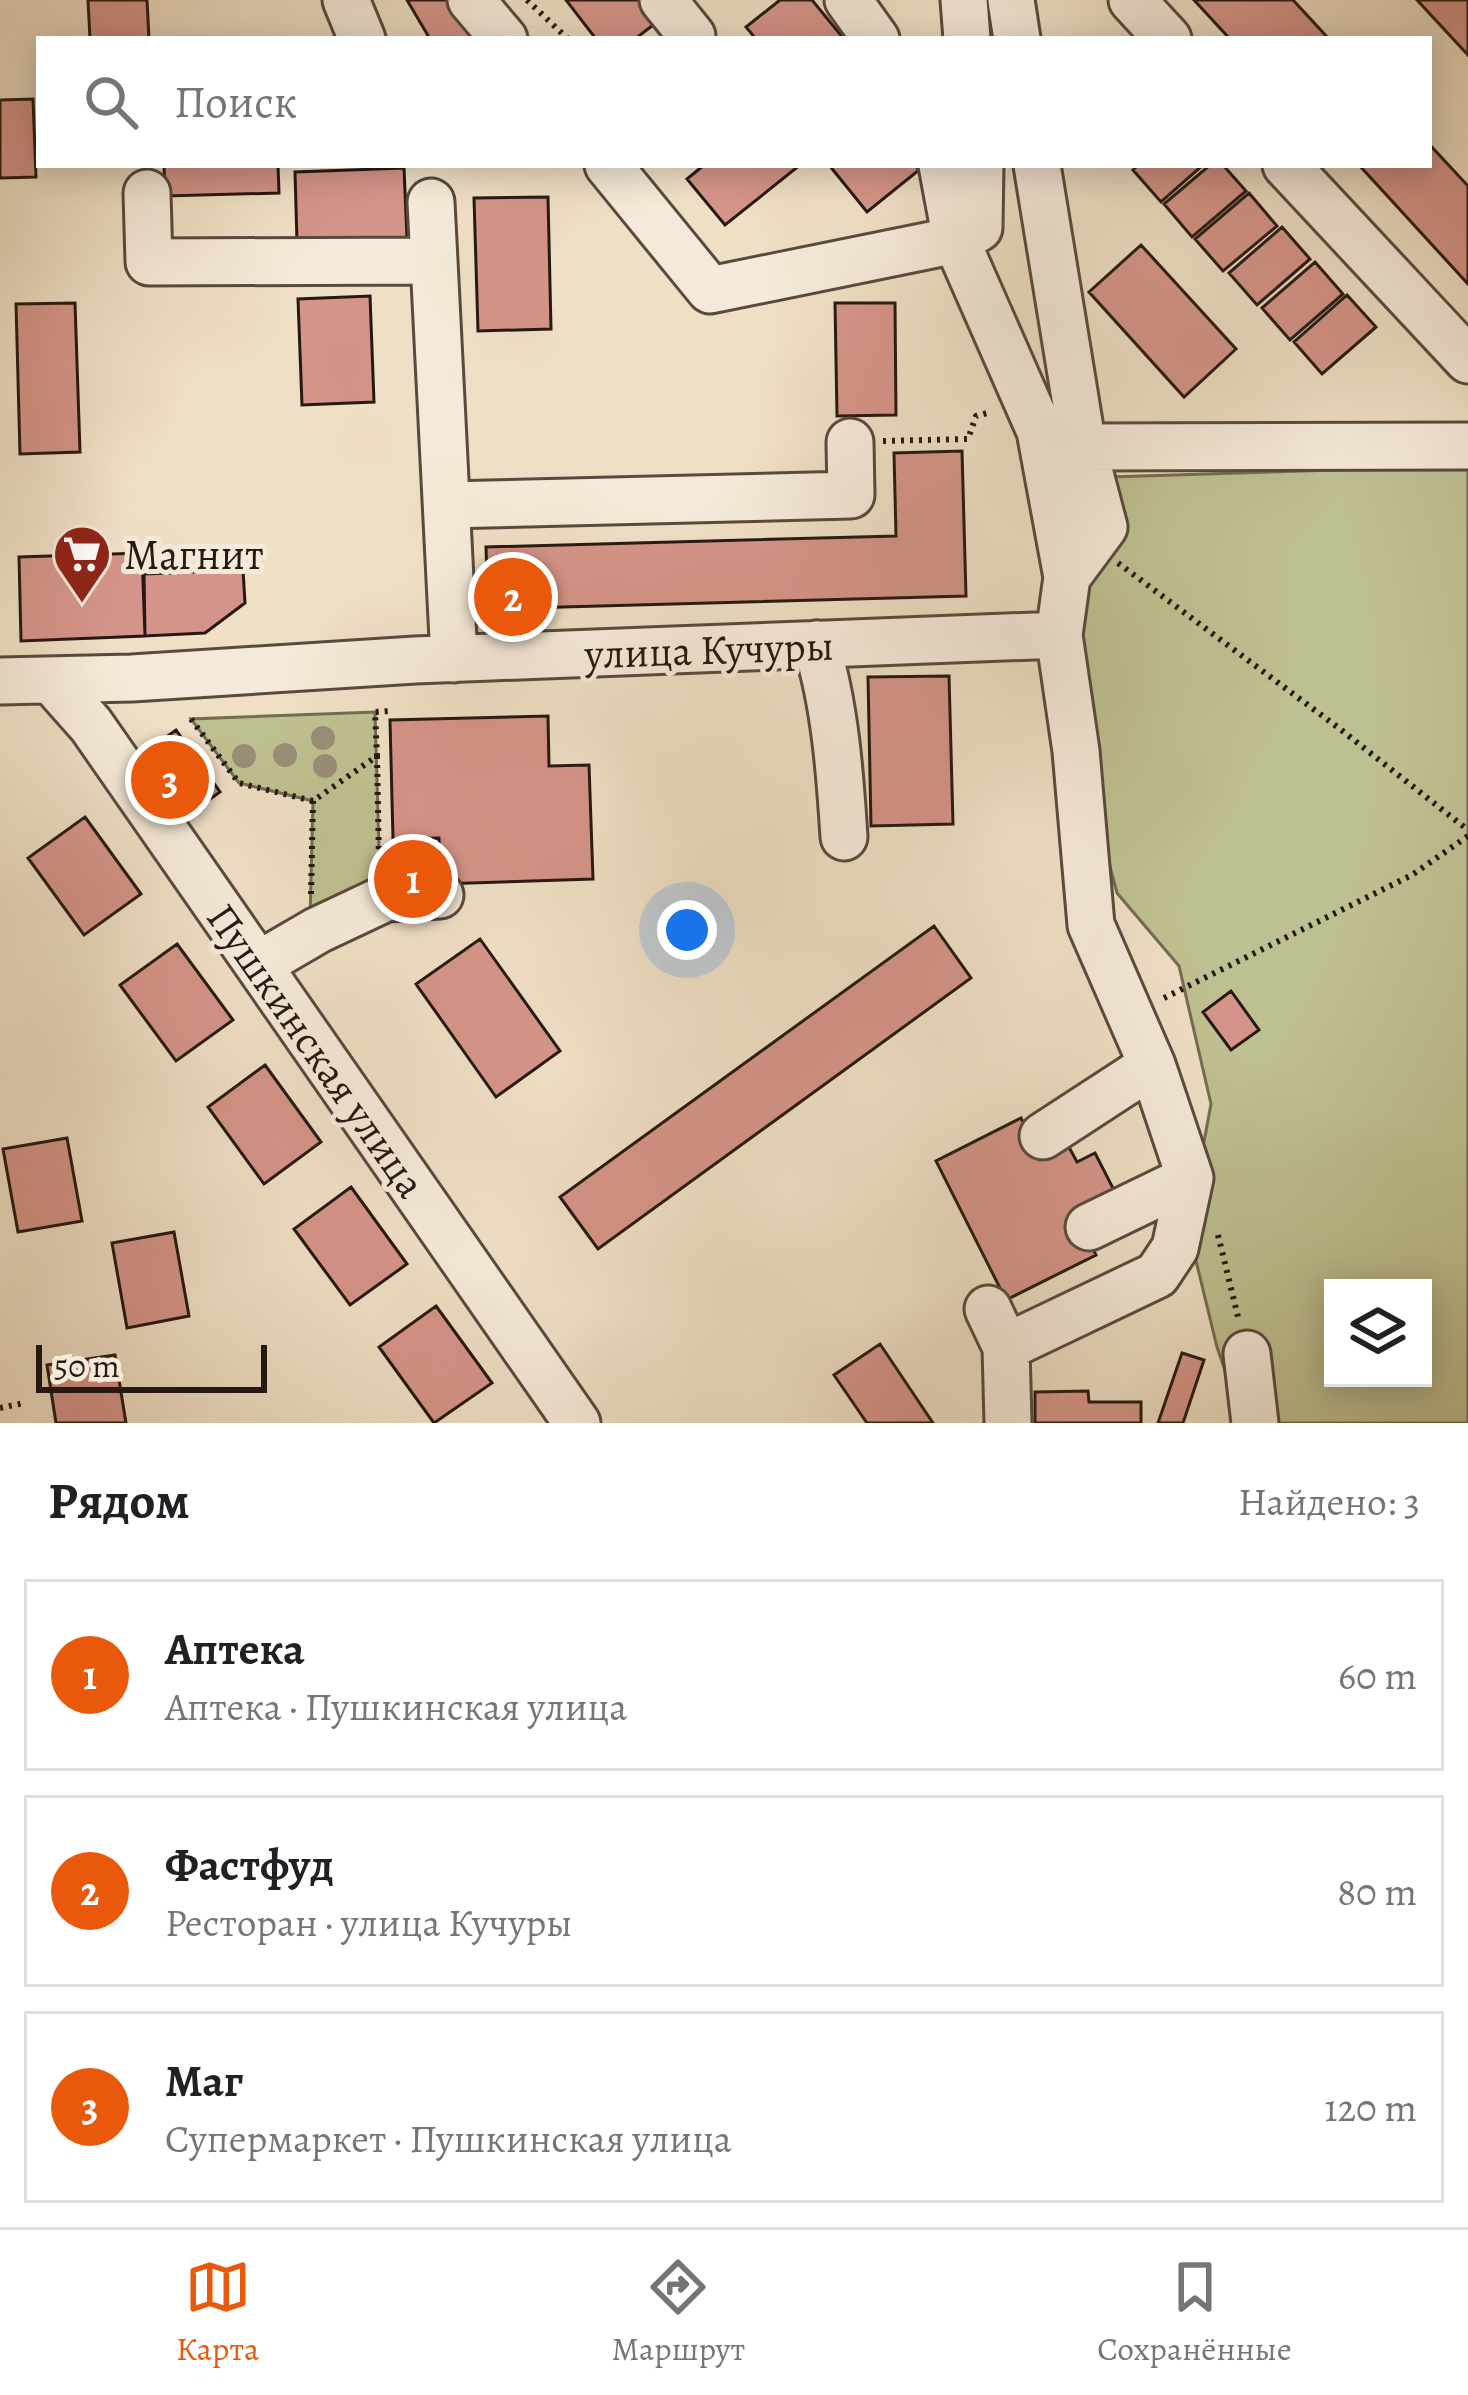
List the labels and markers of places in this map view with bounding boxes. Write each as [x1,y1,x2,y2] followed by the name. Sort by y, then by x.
[51,523,113,605] supermarket icon: Магнит
[124,526,264,583] place label: Магнит
[474,552,552,642] pin: 2
[131,735,209,825] pin: 3
[374,834,452,924] pin: 1

